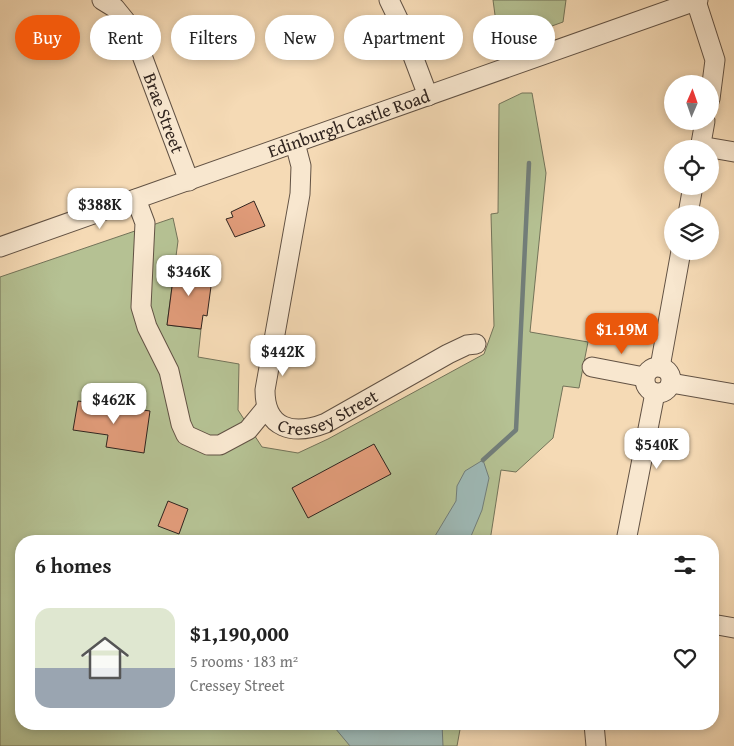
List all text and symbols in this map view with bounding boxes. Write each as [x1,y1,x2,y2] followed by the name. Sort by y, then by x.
[15,15,80,60] chip: Buy
[90,15,161,60] chip: Rent
[171,15,255,60] chip: Filters
[265,15,334,60] chip: New
[344,15,463,60] chip: Apartment
[473,15,555,60] chip: House
[137,69,192,157] street label: Brae Street
[664,75,719,130] north arrow
[664,75,719,260] map controls
[264,82,434,164] street label: Edinburgh Castle Road
[664,140,719,195] button: locate
[65,188,135,230] pin: $388K
[78,192,122,216] text: $388K
[664,205,719,260] button: layers
[154,254,224,297] pin: $346K
[167,259,211,283] text: $346K
[581,312,663,355] pin: $1.19M
[596,317,648,341] text: $1.19M
[248,334,318,377] pin: $442K
[261,339,305,363] text: $442K
[79,382,149,425] pin: $462K
[273,382,383,442] street label: Cressey Street
[92,387,136,411] text: $462K
[622,428,692,470] pin: $540K
[635,432,679,456] text: $540K
[35,550,111,581] text: 6 homes
[671,551,699,579] icon: filters
[190,618,289,649] text: $1,190,000
[75,628,135,688] icon: home
[671,644,699,672] icon: heart
[190,649,298,673] text: 5 rooms · 183 m²
[190,673,285,697] text: Cressey Street

